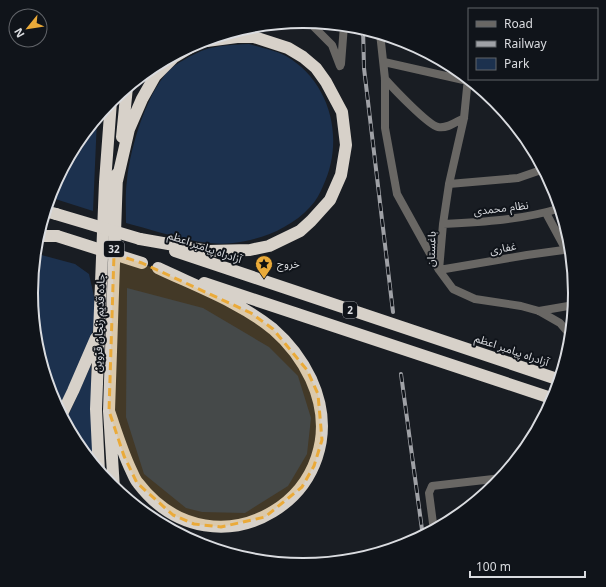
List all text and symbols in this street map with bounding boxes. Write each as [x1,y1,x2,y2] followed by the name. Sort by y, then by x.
[8,8,48,48] north arrow
[468,8,598,80] legend
[504,15,533,32] text: Road
[10,26,28,41] text: N
[504,35,548,52] text: Railway
[504,55,530,72] text: Park
[472,197,530,219] street label: نظام محمدی
[165,227,245,268] street label: آزادراه پیامبر اعظم
[422,231,439,267] street label: باغستان
[489,238,518,257] street label: غفاری
[104,241,124,257] road number: 32
[254,254,274,279] place icon: خروج
[277,256,300,272] place label: خروج
[89,273,110,372] street label: جاده قدیم زنجان قزوین
[343,302,357,318] road number: 2
[472,330,552,371] street label: آزادراه پیامبر اعظم
[470,553,585,579] scale bar
[476,558,511,575] text: 100 m

